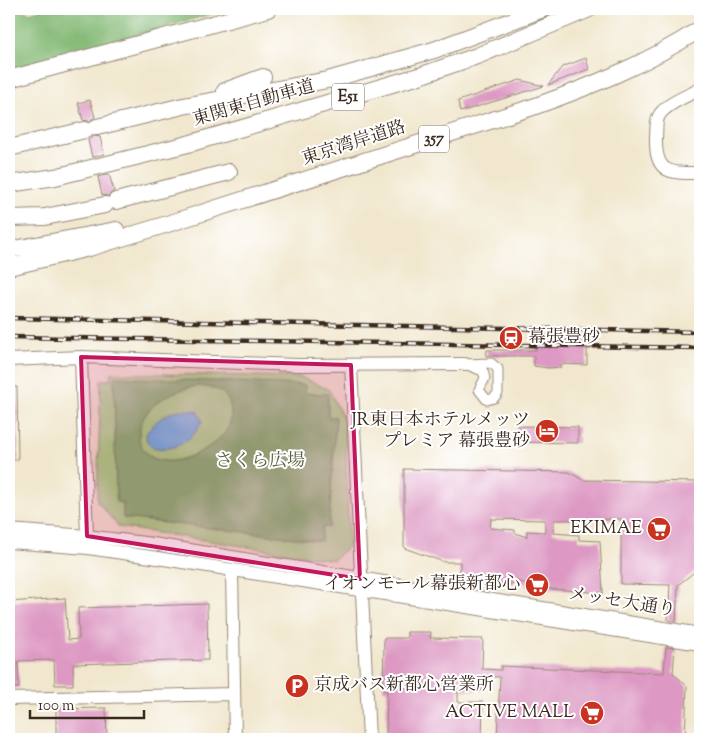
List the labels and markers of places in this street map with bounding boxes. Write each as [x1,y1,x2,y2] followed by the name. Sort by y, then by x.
[498,325,524,351] station icon: 幕張豊砂
[528,325,600,351] place label: 幕張豊砂
[350,408,530,455] place label: JR東日本ホテルメッツ プレミア 幕張豊砂
[534,418,560,444] hotel icon: JR東日本ホテルメッツ プレミア 幕張豊砂
[570,516,642,542] place label: EKIMAE
[646,516,672,542] supermarket icon: EKIMAE
[324,572,520,598] place label: イオンモール幕張新都心
[524,572,550,598] supermarket icon: イオンモール幕張新都心
[284,673,310,699] parking icon: 京成バス新都心営業所
[314,673,494,699] place label: 京成バス新都心営業所
[445,700,574,726] place label: ACTIVE MALL
[579,700,605,726] supermarket icon: ACTIVE MALL

